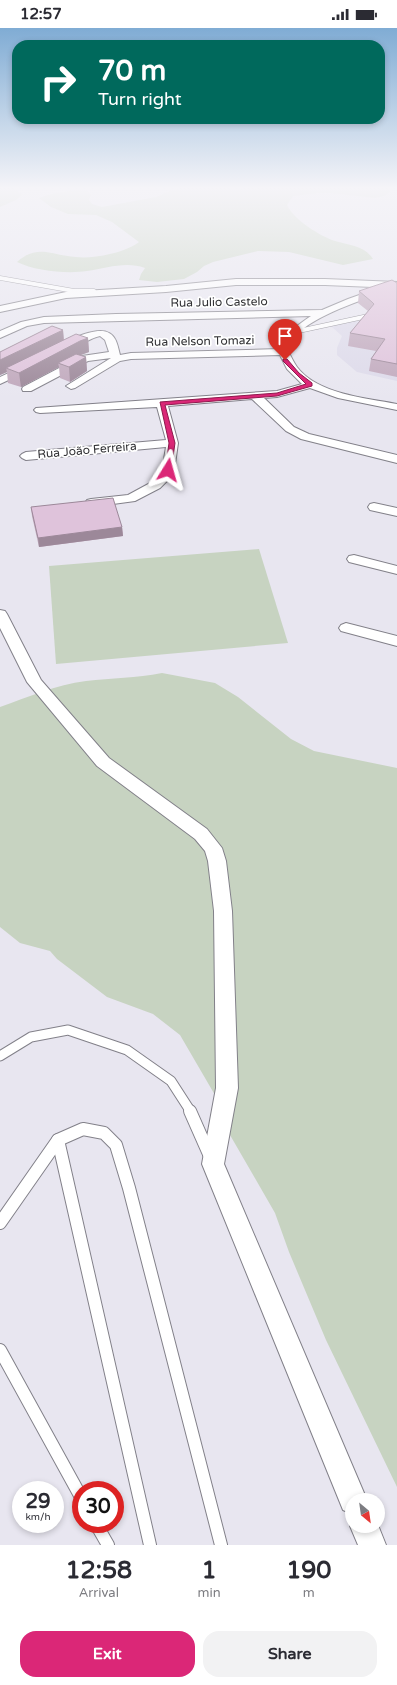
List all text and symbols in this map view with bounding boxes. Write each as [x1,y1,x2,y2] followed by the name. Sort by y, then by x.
[20,5,62,23] text: 12:57
[98,54,166,88] text: 70 m
[32,56,84,108] icon: right
[98,88,182,110] text: Turn right
[170,294,268,310] street label: Rua Julio Castelo
[268,319,302,360] pin
[274,325,296,347] icon: arrive
[145,333,255,349] street label: Rua Nelson Tomazi
[37,439,137,461] street label: Rua João Ferreira
[147,449,189,491] position arrow
[72,1481,124,1533] speed limit sign: 30
[25,1490,51,1514] text: 29
[345,1493,385,1533] north arrow
[345,1493,385,1533] map controls
[25,1511,51,1523] text: km/h
[66,1556,132,1585] text: 12:58
[202,1556,217,1585] text: 1
[286,1556,331,1585] text: 190
[79,1585,119,1601] text: Arrival
[198,1585,221,1601] text: min
[303,1585,315,1601] text: m
[20,1631,195,1677] button: Exit
[203,1631,377,1677] button: Share

